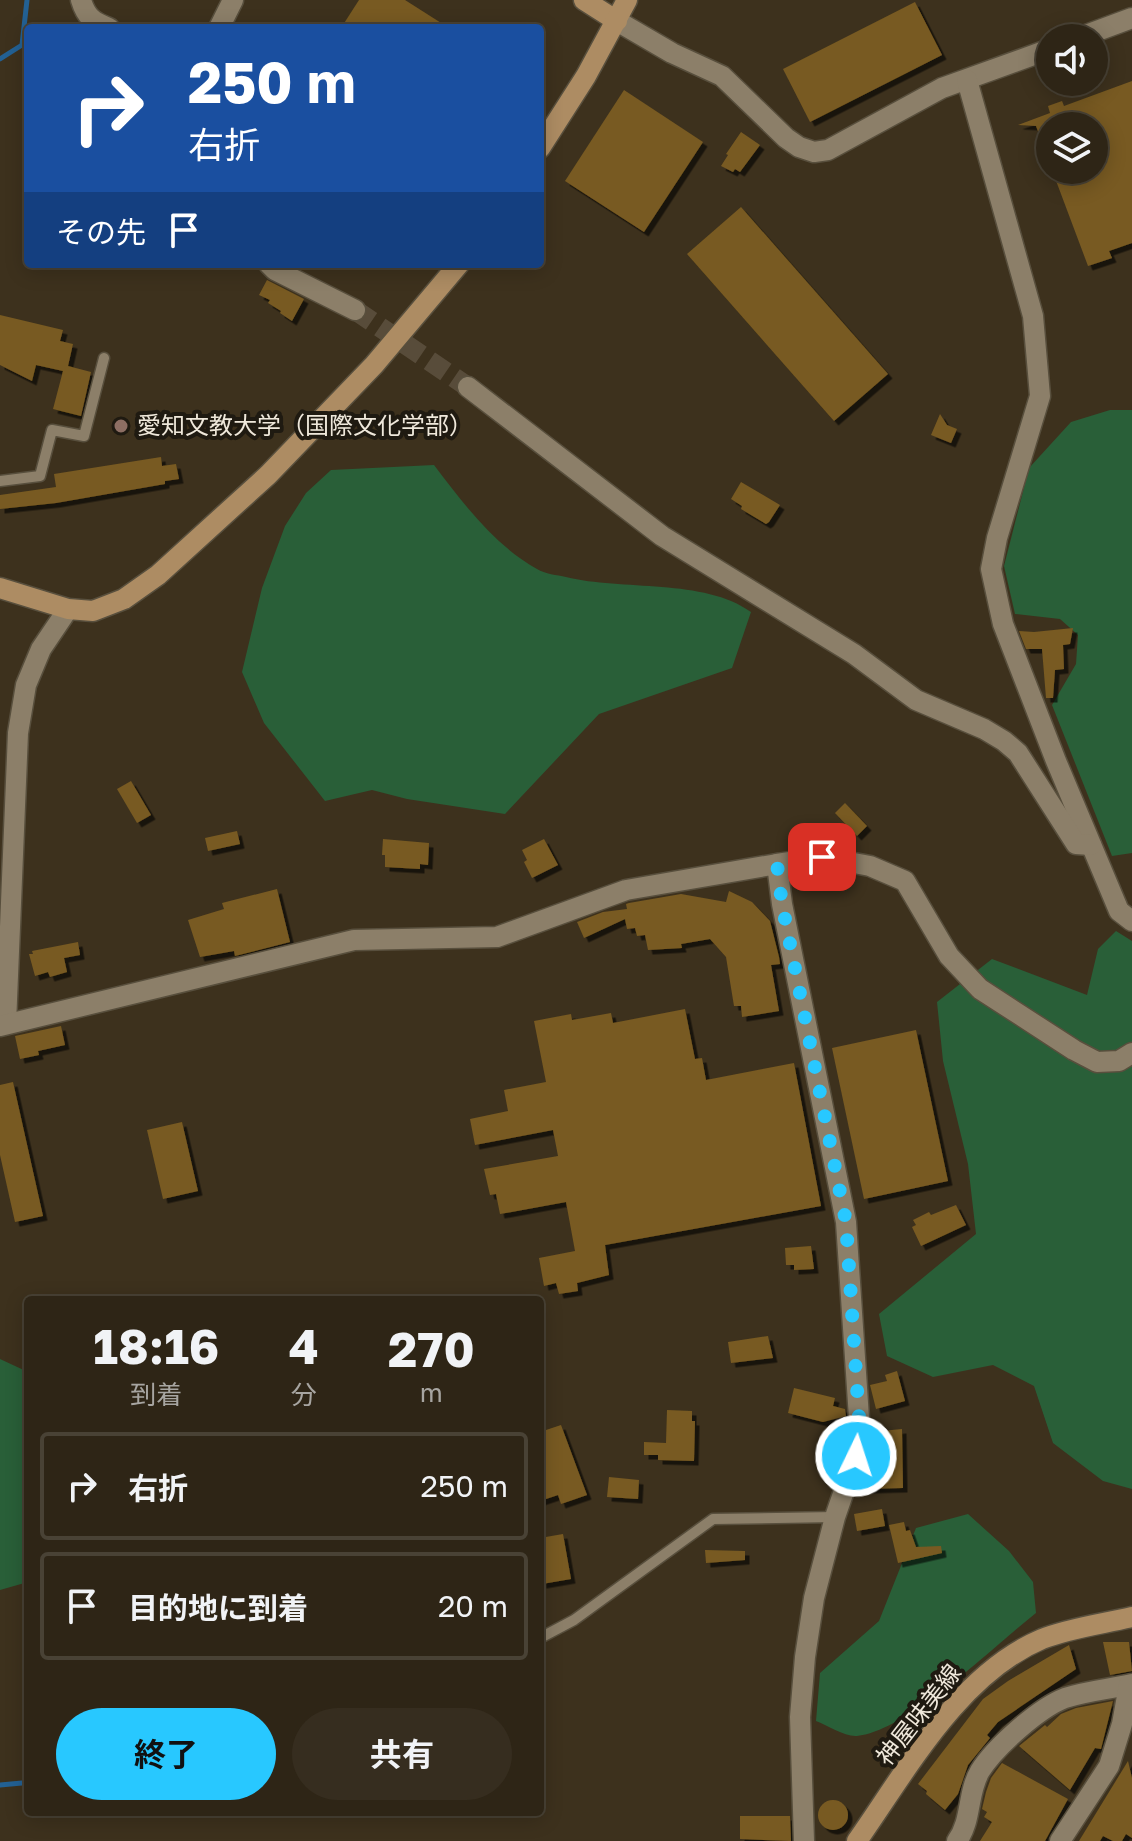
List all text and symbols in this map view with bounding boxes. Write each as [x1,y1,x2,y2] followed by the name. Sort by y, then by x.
[1036,24,1108,184] map controls
[1036,24,1108,96] button: sound
[188,48,356,115] text: 250 m
[56,56,160,160] icon: right
[1036,112,1108,184] button: layers
[188,123,260,166] text: 右折
[162,208,206,252] icon: arrive
[56,214,146,250] text: その先
[137,410,473,439] place label: 愛知文教大学（国際文化学部）
[112,417,130,435] marker: 愛知文教大学（国際文化学部）
[788,823,856,891] pin
[800,835,844,879] icon: arrive
[93,1317,219,1375] text: 18:16
[289,1317,319,1375] text: 4
[388,1320,475,1378] text: 270
[420,1377,443,1408] text: m
[130,1379,182,1410] text: 到着
[291,1379,317,1410] text: 分
[814,1414,898,1498] position arrow
[60,1464,104,1508] icon: right
[421,1468,508,1504] text: 250 m
[128,1470,188,1506] text: 右折
[60,1584,104,1628] icon: arrive
[438,1588,508,1624] text: 20 m
[128,1590,308,1626] text: 目的地に到着
[869,1658,966,1770] street label: 神屋味美線
[56,1708,276,1800] button: 終了
[292,1708,512,1800] button: 共有

